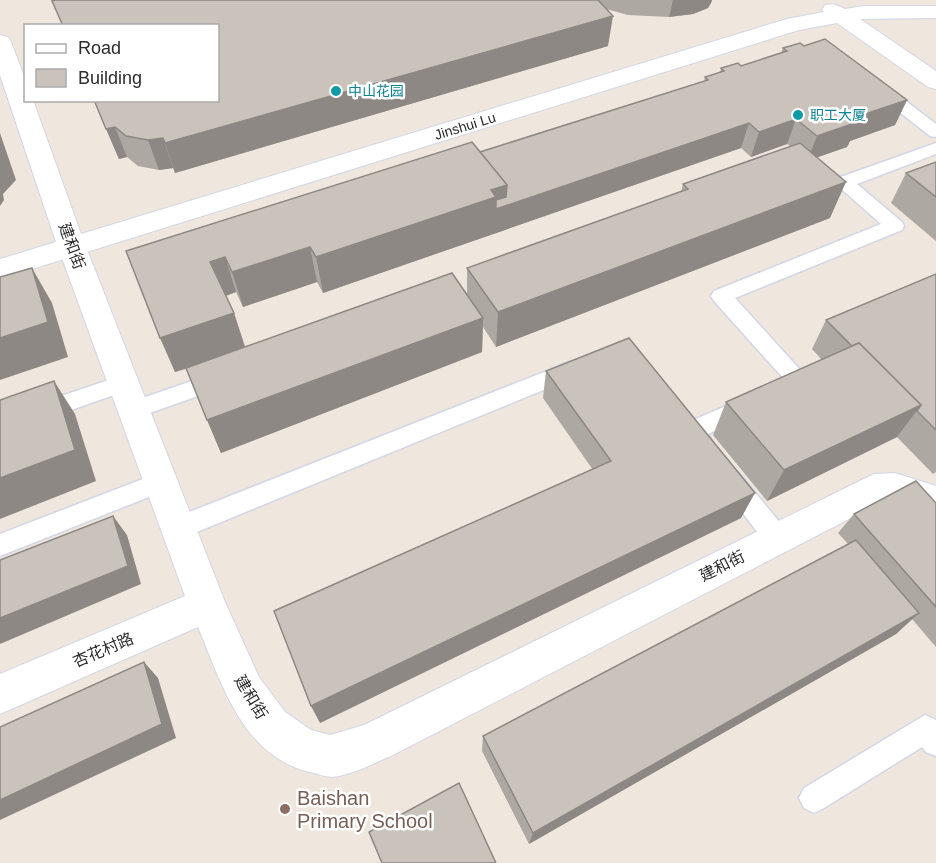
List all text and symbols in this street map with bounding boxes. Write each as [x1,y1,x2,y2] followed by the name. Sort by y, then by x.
[24,24,219,102] legend
[78,38,121,58] text: Road
[78,68,142,88] text: Building
[348,83,404,99] place label: 中山花园
[329,84,343,98] marker: 中山花园
[810,107,866,123] place label: 职工大厦
[791,108,805,122] marker: 职工大厦
[433,109,497,143] street label: Jinshui Lu
[56,221,88,271] street label: 建和街
[697,548,747,584] street label: 建和街
[70,630,136,670] street label: 杏花村路
[231,672,271,722] street label: 建和街
[297,787,433,832] place label: Baishan Primary School
[278,802,292,816] marker: Baishan Primary School

